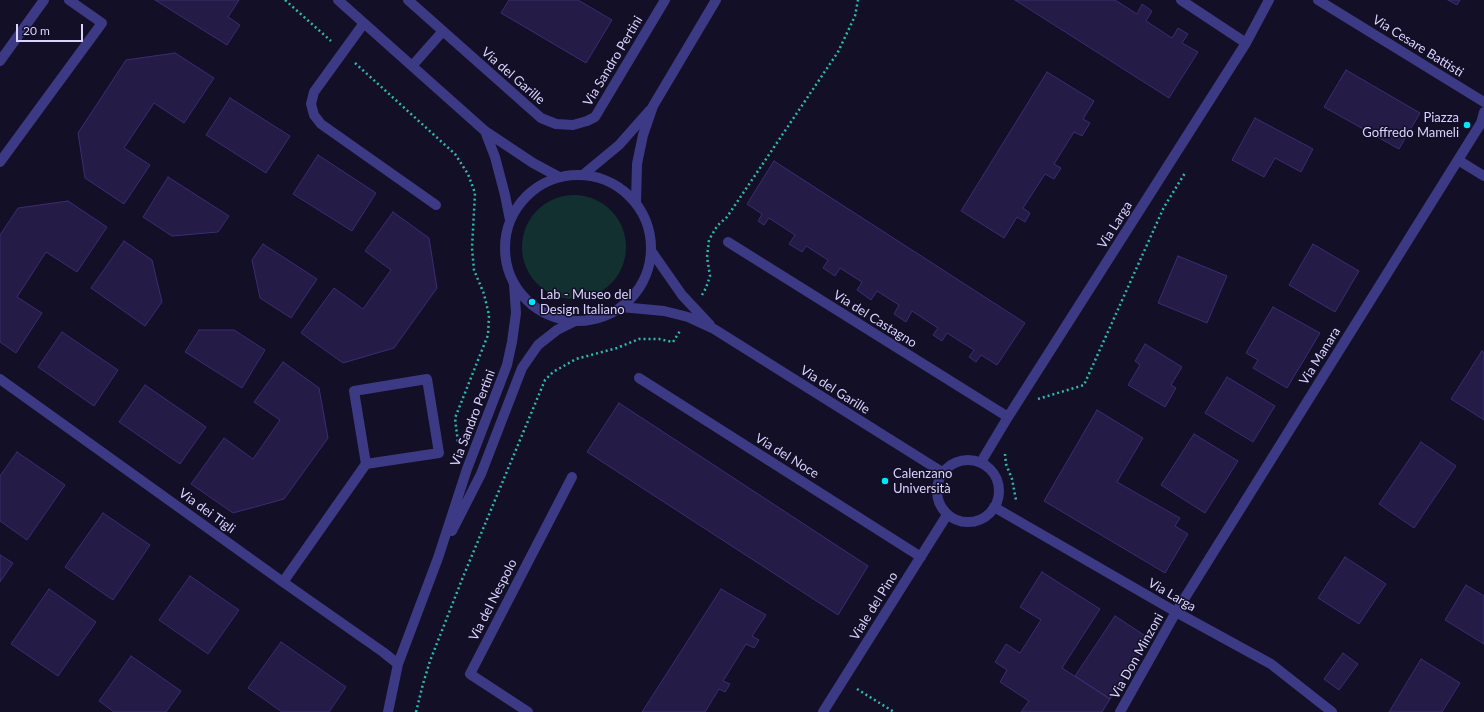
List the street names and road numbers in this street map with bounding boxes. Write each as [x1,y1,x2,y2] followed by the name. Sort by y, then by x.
[1370,12,1466,80] street label: Via Cesare Battisti
[580,13,646,109] street label: Via Sandro Pertini
[478,44,548,108] street label: Via del Garille
[1094,199,1136,251] street label: Via Larga
[830,287,920,351] street label: Via del Castagno
[1296,324,1344,388] street label: Via Manara
[797,362,873,418] street label: Via del Garille
[447,367,499,469] street label: Via Sandro Pertini
[752,430,822,482] street label: Via del Noce
[176,485,238,537] street label: Via dei Tigli
[466,557,520,643] street label: Via del Nespolo
[847,569,901,643] street label: Viale del Pino
[1145,575,1199,615] street label: Via Larga
[1107,611,1167,701] street label: Via Don Minzoni

